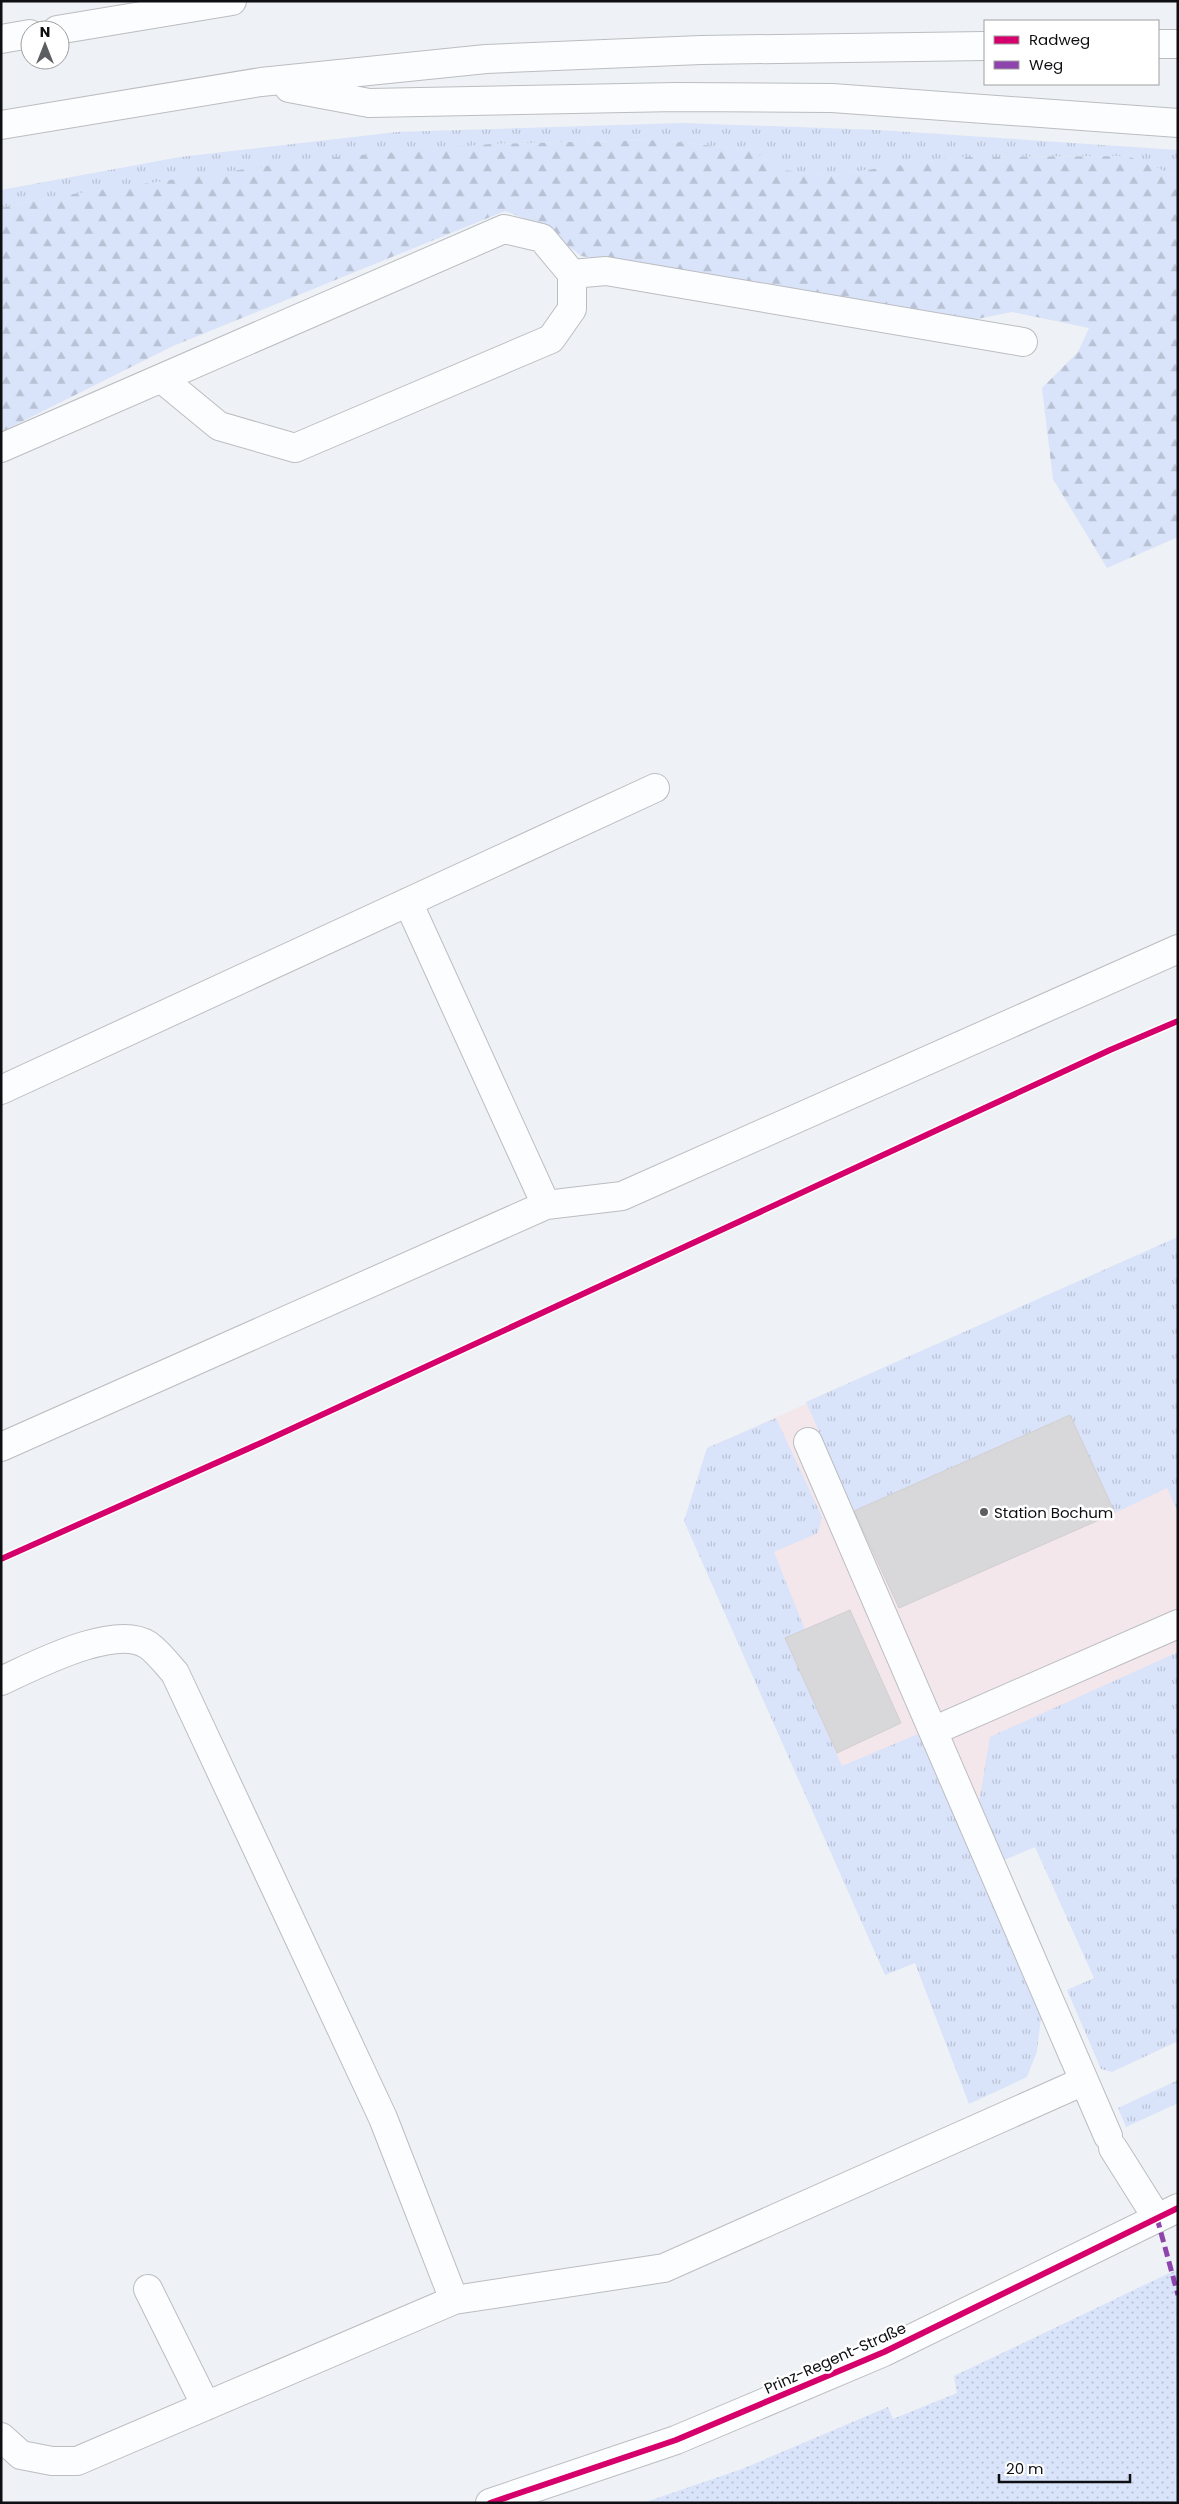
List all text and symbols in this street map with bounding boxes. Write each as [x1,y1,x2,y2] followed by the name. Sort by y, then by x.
[20,20,70,70] north arrow
[984,20,1159,85] legend
[40,22,50,42] text: N
[1029,29,1090,50] text: Radweg
[1029,54,1063,75] text: Weg
[994,1502,1113,1523] place label: Station Bochum
[978,1506,990,1518] marker: Station Bochum
[761,2317,909,2399] street label: Prinz-Regent-Straße
[999,2452,1130,2484] scale bar
[1006,2458,1044,2479] text: 20 m

